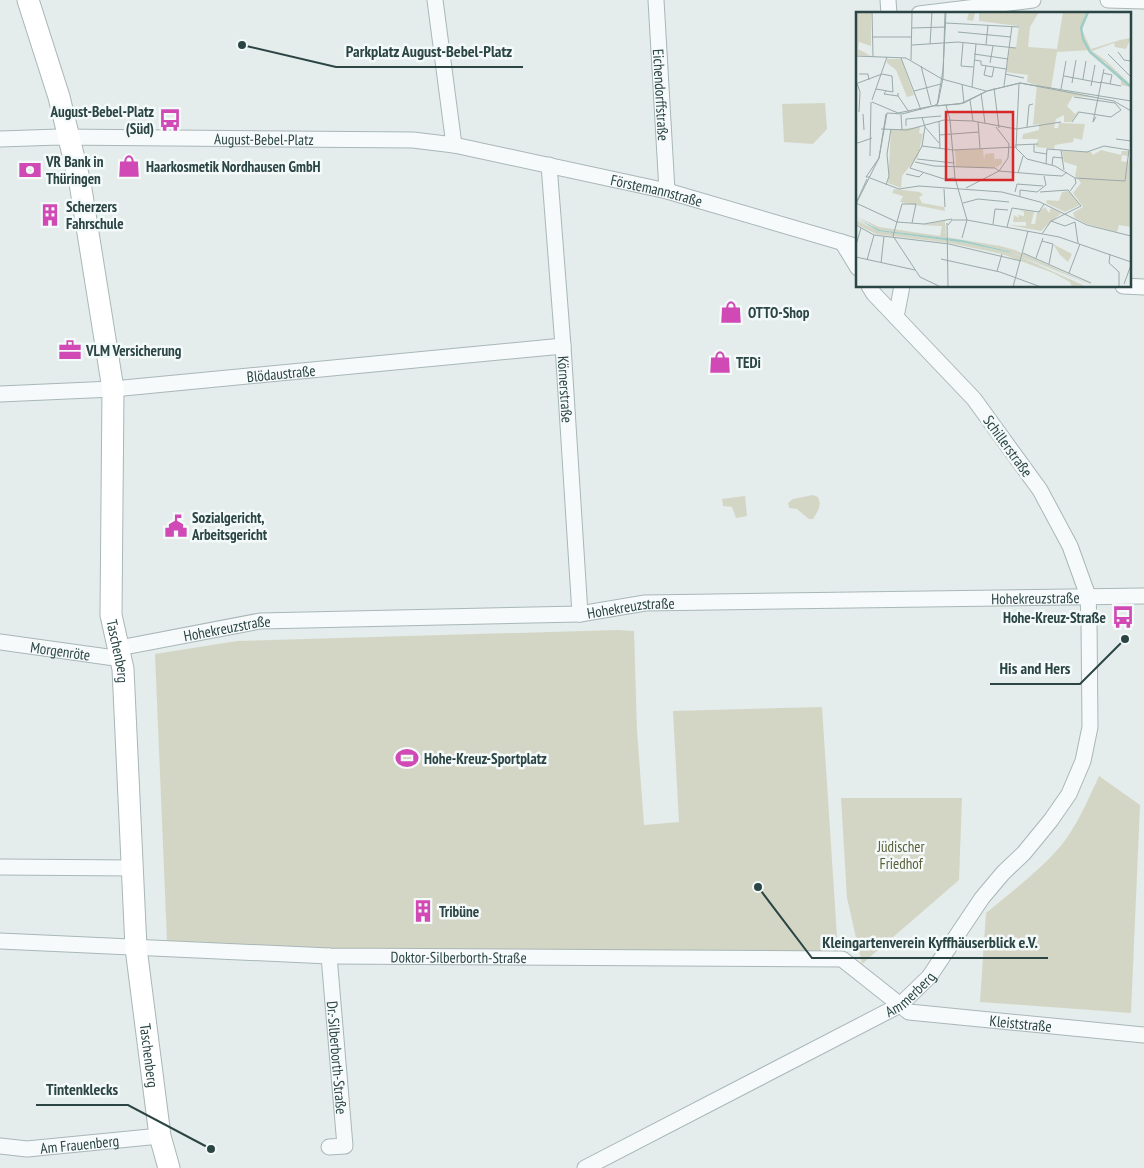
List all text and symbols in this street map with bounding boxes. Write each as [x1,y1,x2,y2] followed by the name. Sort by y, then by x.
[856,12,1132,288] inset map
[336,36,523,67] callout: Parkplatz August-Bebel-Platz
[346,41,512,61] text: Parkplatz August-Bebel-Platz
[649,48,674,141] street label: Eichendorffstraße
[49,102,154,138] place label: August-Bebel-Platz (Süd)
[157,107,183,133] bus stop icon: August-Bebel-Platz (Süd)
[214,129,314,149] street label: August-Bebel-Platz
[45,152,104,188] place label: VR Bank in Thüringen
[116,153,142,179] shop icon: Haarkosmetik Nordhausen GmbH
[17,157,43,183] bank icon: VR Bank in Thüringen
[146,157,321,176] place label: Haarkosmetik Nordhausen GmbH
[609,170,705,210] street label: Förstemannstraße
[66,197,124,233] place label: Scherzers Fahrschule
[37,202,63,228] building icon: Scherzers Fahrschule
[718,299,744,325] shop icon: OTTO-Shop
[748,303,810,322] place label: OTTO-Shop
[57,337,83,363] office icon: VLM Versicherung
[85,341,182,360] place label: VLM Versicherung
[707,349,733,375] shop icon: TEDi
[736,353,761,372] place label: TEDi
[554,355,577,424] street label: Körnerstraße
[246,360,316,386] street label: Blödaustraße
[979,411,1037,481] street label: Schillerstraße
[191,508,268,544] place label: Sozialgericht, Arbeitsgericht
[163,513,189,539] public building icon: Sozialgericht, Arbeitsgericht
[991,587,1080,608] street label: Hohekreuzstraße
[586,593,675,622] street label: Hohekreuzstraße
[1110,604,1136,630] bus stop icon: Hohe-Kreuz-Straße
[1003,608,1106,627] place label: Hohe-Kreuz-Straße
[182,611,271,645] street label: Hohekreuzstraße
[103,618,133,683] street label: Taschenberg
[29,637,92,664] street label: Morgenröte
[990,653,1080,684] callout: His and Hers
[1000,658,1071,678] text: His and Hers
[394,745,420,771] sports icon: Hohe-Kreuz-Sportplatz
[424,749,547,768] place label: Hohe-Kreuz-Sportplatz
[876,837,925,873] park label: Jüdischer Friedhof
[410,898,436,924] building icon: Tribüne
[439,902,479,921] place label: Tribüne
[812,927,1048,958] callout: Kleingartenverein Kyffhäuserblick e.V.
[822,932,1038,952] text: Kleingartenverein Kyffhäuserblick e.V.
[391,947,527,967] street label: Doktor-Silberborth-Straße
[882,968,939,1021] street label: Ammerberg
[323,1000,352,1115] street label: Dr.-Silberborth-Straße
[989,1010,1053,1035] street label: Kleiststraße
[136,1022,163,1089] street label: Taschenberg
[36,1074,128,1105] callout: Tintenklecks
[46,1079,118,1099] text: Tintenklecks
[39,1131,120,1157] street label: Am Frauenberg

